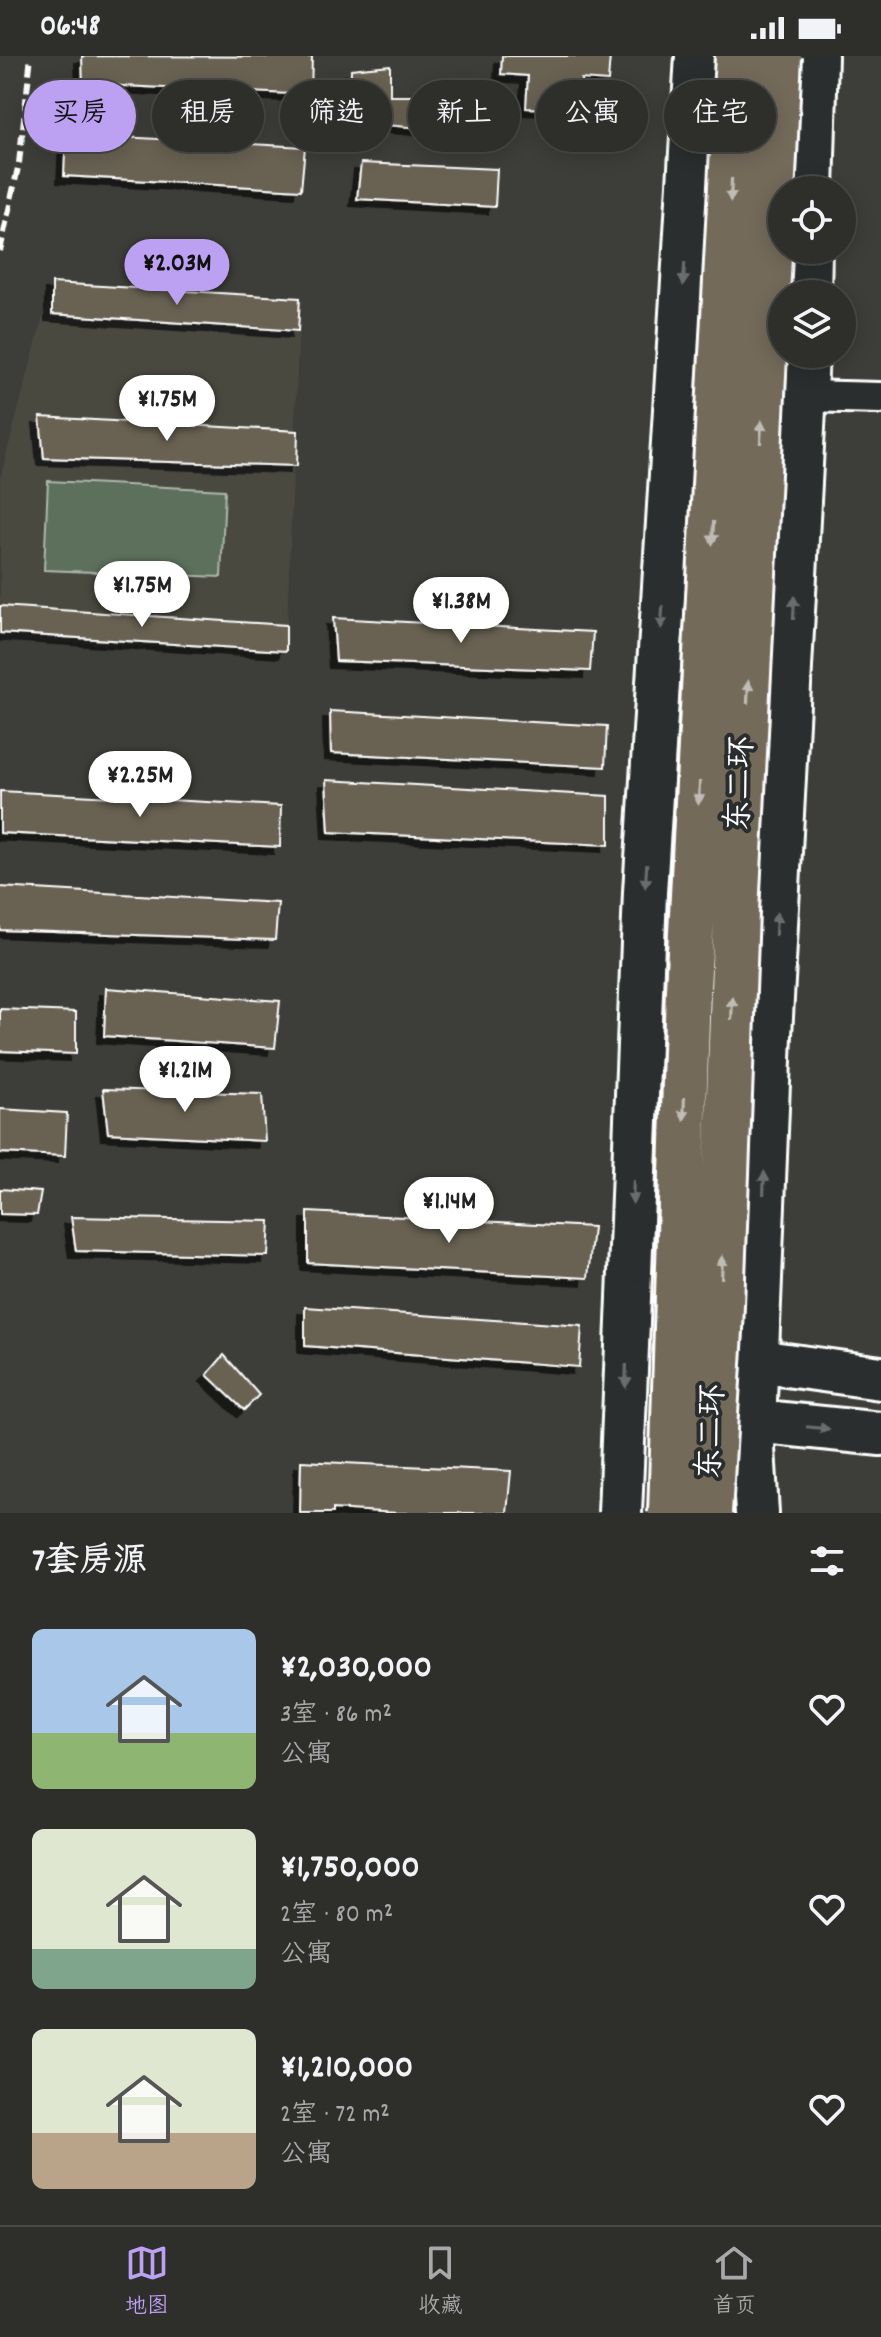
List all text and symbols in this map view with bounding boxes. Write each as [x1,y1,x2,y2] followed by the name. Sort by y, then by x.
[40,7,101,50] text: 06:48
[24,80,136,152] chip: 买房
[152,80,264,152] chip: 租房
[280,80,392,152] chip: 筛选
[408,80,520,152] chip: 新上
[536,80,648,152] chip: 公寓
[664,80,776,152] chip: 住宅
[768,176,856,368] map controls
[768,176,856,264] button: locate
[724,178,737,203] one-way arrow
[112,239,242,307] pin: ¥2.03M
[142,246,212,283] text: ¥2.03M
[677,262,690,287] one-way arrow
[768,280,856,368] button: layers
[102,375,232,443] pin: ¥1.75M
[137,382,197,419] text: ¥1.75M
[755,419,768,444] one-way arrow
[706,521,719,546] one-way arrow
[77,561,207,629] pin: ¥1.75M
[112,568,172,605] text: ¥1.75M
[396,577,526,645] pin: ¥1.38M
[431,584,491,621] text: ¥1.38M
[788,595,801,620] one-way arrow
[656,605,669,630] one-way arrow
[742,679,755,704] one-way arrow
[718,735,768,833] street label: 东二环
[75,751,205,819] pin: ¥2.25M
[107,758,173,795] text: ¥2.25M
[692,781,705,806] one-way arrow
[639,864,652,889] one-way arrow
[770,911,783,936] one-way arrow
[726,995,739,1020] one-way arrow
[120,1046,250,1114] pin: ¥1.21M
[158,1053,212,1090] text: ¥1.21M
[677,1097,690,1122] one-way arrow
[758,1170,771,1195] one-way arrow
[384,1177,514,1245] pin: ¥1.14M
[627,1180,640,1205] one-way arrow
[422,1184,476,1221] text: ¥1.14M
[715,1254,728,1279] one-way arrow
[619,1364,632,1389] one-way arrow
[689,1383,739,1481] street label: 东二环
[806,1421,831,1434] one-way arrow
[32,1539,147,1588] text: 7套房源
[805,1539,849,1583] icon: filters
[280,1645,432,1694] text: ¥2,030,000
[96,1661,192,1757] icon: home
[805,1687,849,1731] icon: heart
[280,1697,392,1734] text: 3室 · 86 m²
[280,1737,332,1774] text: 公寓
[280,1845,420,1894] text: ¥1,750,000
[96,1861,192,1957] icon: home
[805,1887,849,1931] icon: heart
[280,1897,393,1934] text: 2室 · 80 m²
[280,1937,332,1974] text: 公寓
[280,2045,413,2094] text: ¥1,210,000
[96,2061,192,2157] icon: home
[805,2087,849,2131] icon: heart
[280,2097,390,2134] text: 2室 · 72 m²
[280,2137,332,2174] text: 公寓
[125,2241,169,2323] tab: 地图
[418,2241,462,2323] tab: 收藏
[712,2241,756,2323] tab: 首页

